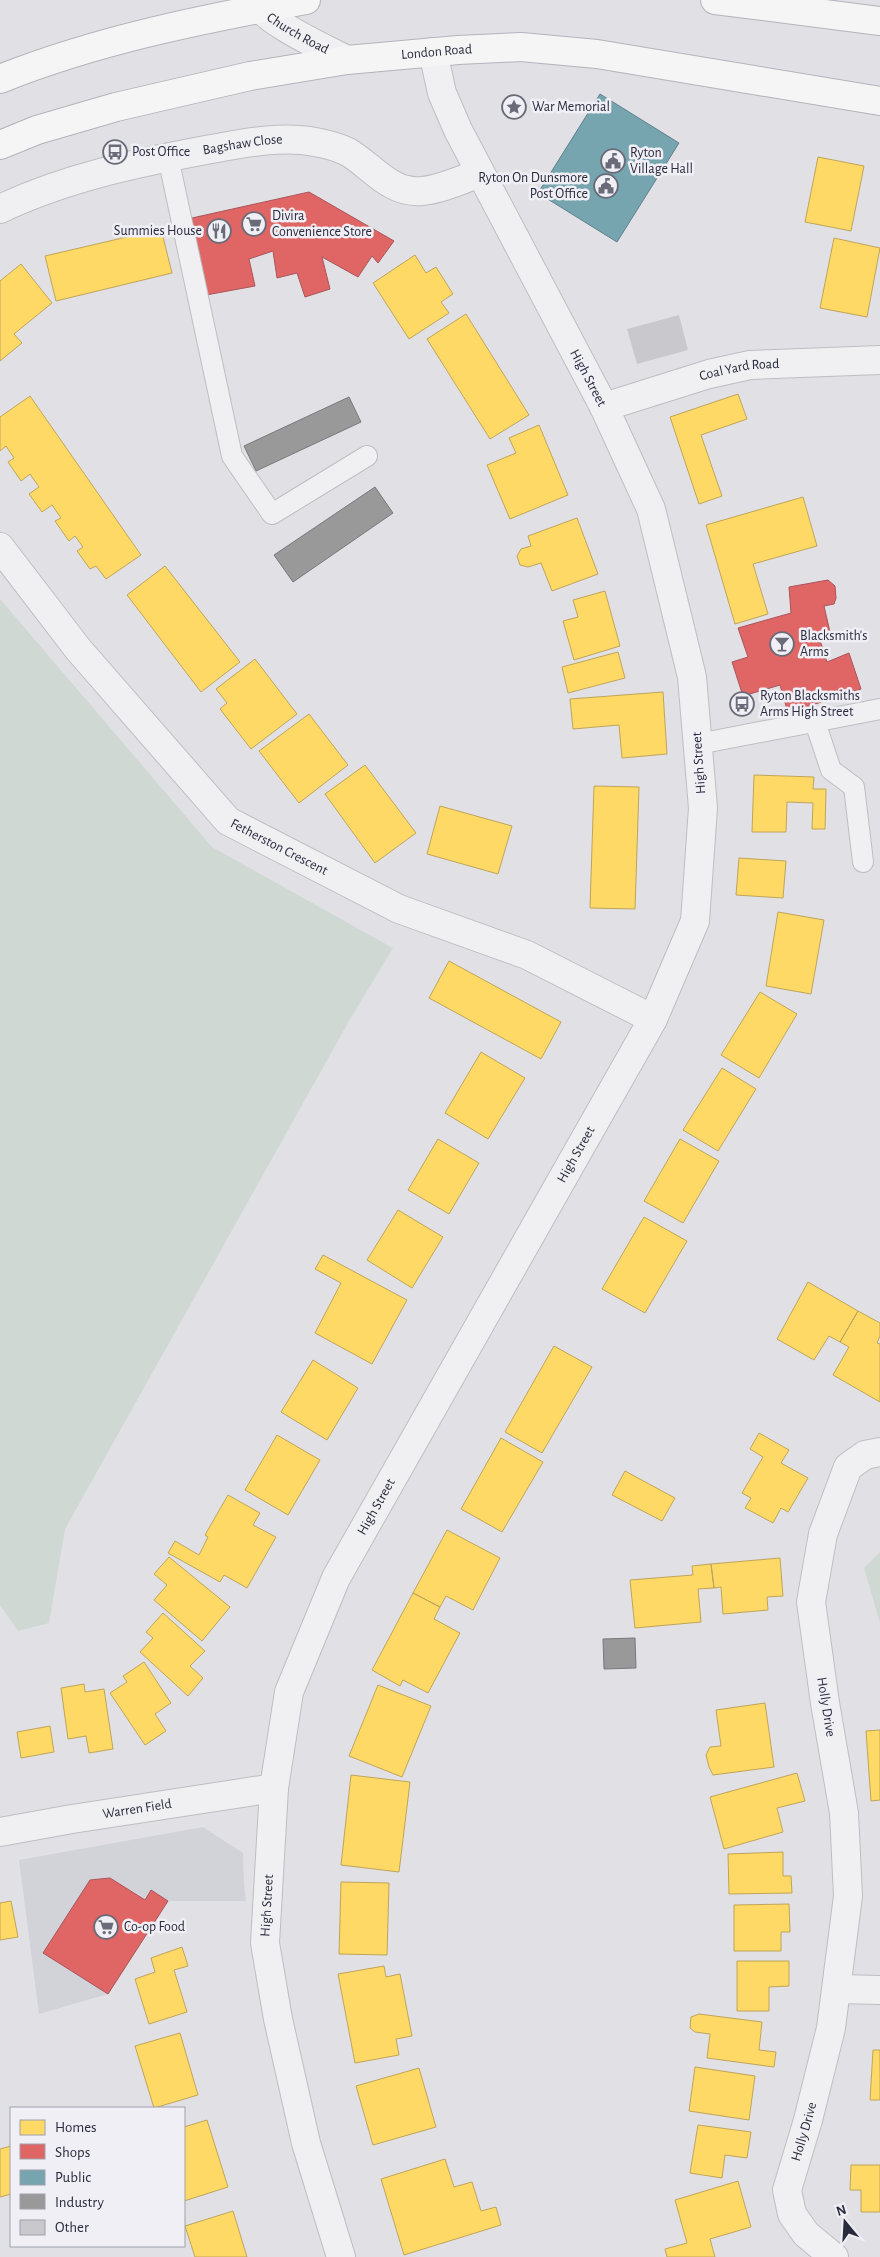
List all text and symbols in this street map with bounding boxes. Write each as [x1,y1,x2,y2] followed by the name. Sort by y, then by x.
[264,10,331,57] street label: Church Road
[401,42,472,62] street label: London Road
[501,94,527,120] place icon: War Memorial
[532,100,610,114] place label: War Memorial
[202,132,283,157] street label: Bagshaw Close
[102,139,128,165] bus stop icon: Post Office
[132,145,190,159] place label: Post Office
[630,146,693,176] place label: Ryton Village Hall
[600,148,626,174] public building icon: Ryton Village Hall
[478,171,588,201] place label: Ryton On Dunsmore Post Office
[593,173,619,199] public building icon: Ryton On Dunsmore Post Office
[272,209,372,239] place label: Divira Convenience Store
[241,211,267,237] supermarket icon: Divira Convenience Store
[206,218,232,244] restaurant icon: Summies House
[114,224,202,238] place label: Summies House
[567,347,609,409] street label: High Street
[698,357,780,384] street label: Coal Yard Road
[800,629,867,659] place label: Blacksmith's Arms
[769,631,795,657] bar icon: Blacksmith's Arms
[760,689,860,719] place label: Ryton Blacksmiths Arms High Street
[729,691,755,717] bus stop icon: Ryton Blacksmiths Arms High Street
[690,731,708,795] street label: High Street
[228,816,330,878] street label: Fetherston Crescent
[555,1124,598,1185] street label: High Street
[355,1476,398,1537] street label: High Street
[814,1676,838,1738] street label: Holly Drive
[102,1797,173,1821] street label: Warren Field
[258,1873,276,1937] street label: High Street
[93,1914,119,1940] supermarket icon: Co-op Food
[124,1920,185,1934] place label: Co-op Food
[789,2101,819,2163] street label: Holly Drive
[10,2107,185,2247] legend
[55,2120,97,2135] text: Homes
[55,2145,90,2160] text: Shops
[55,2170,91,2185] text: Public
[55,2195,104,2210] text: Industry
[820,2197,870,2247] north arrow
[834,2202,848,2219] text: N
[55,2220,89,2235] text: Other

